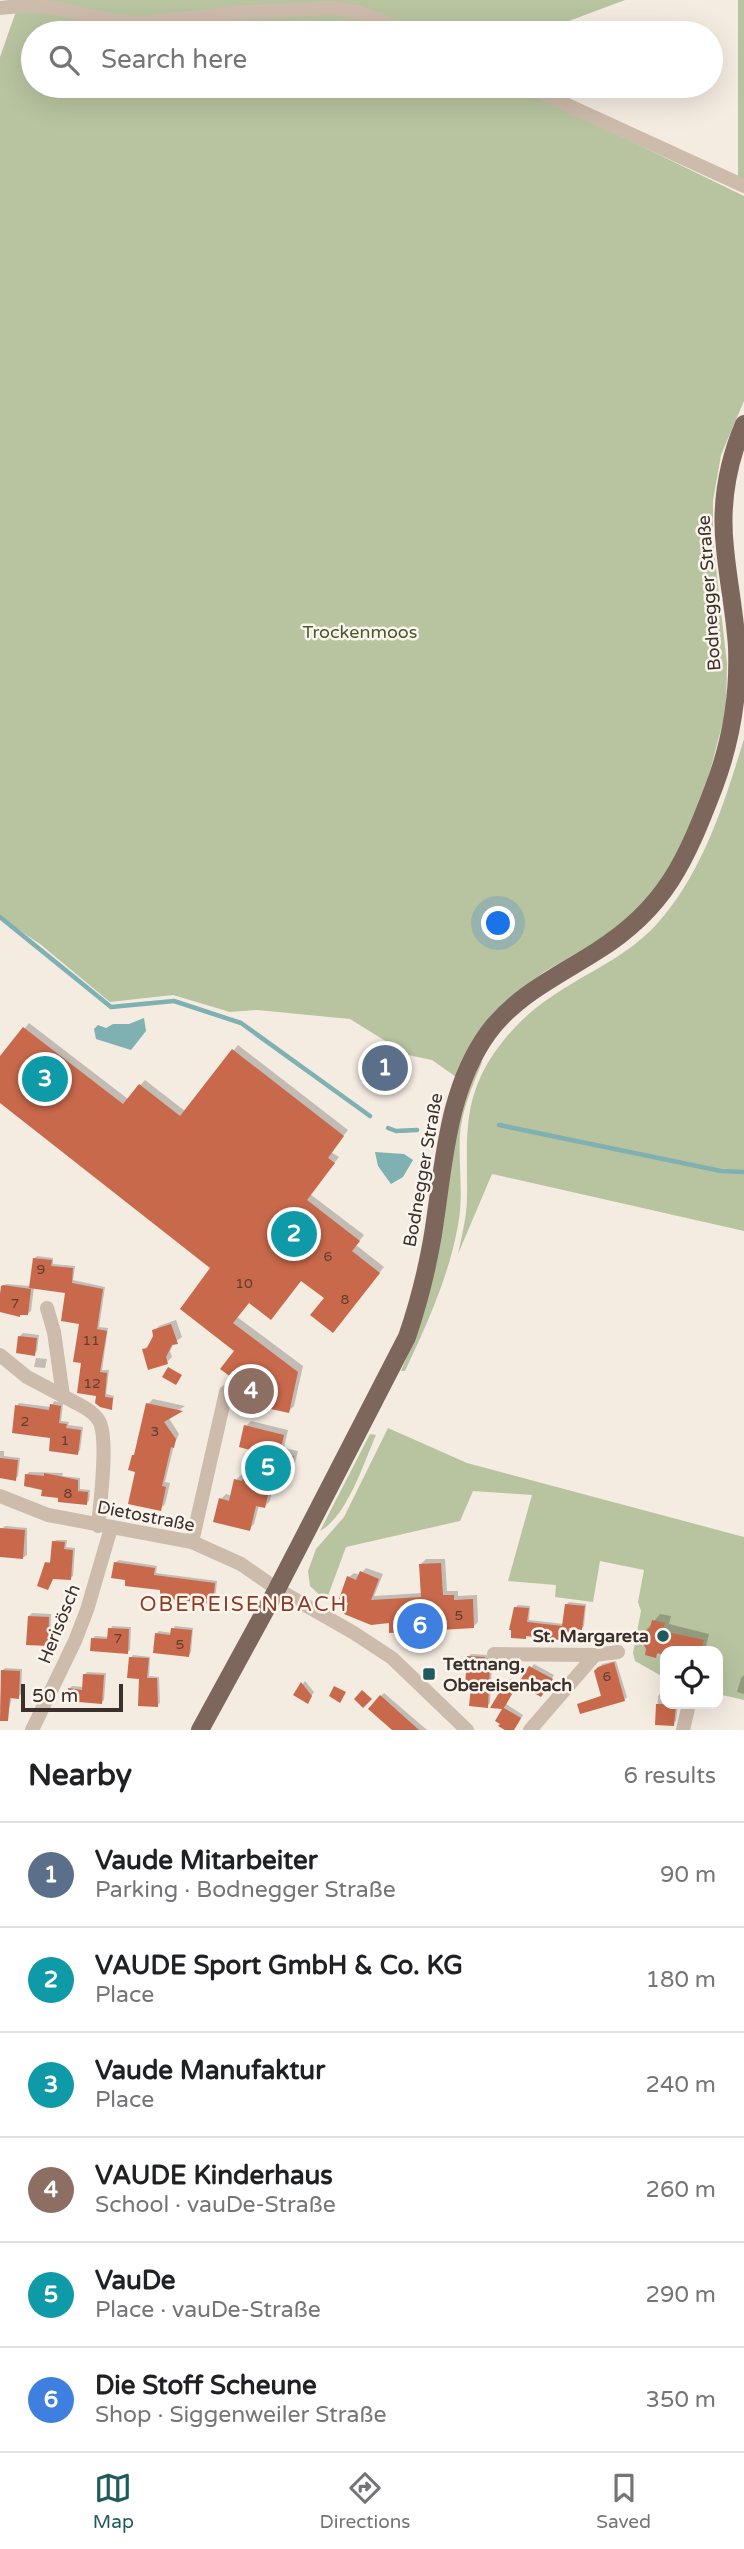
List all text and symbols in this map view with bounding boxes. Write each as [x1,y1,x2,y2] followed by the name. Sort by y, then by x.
[21,21,723,98] search box
[45,41,83,79] icon: search
[101,44,247,75] text: Search here
[693,514,725,672] street label: Bodnegger Straße
[303,621,417,643] park label: Trockenmoos
[481,906,515,940] your location
[362,1042,408,1094] pin: 1
[22,1053,68,1105] pin: 3
[399,1091,447,1249] street label: Bodnegger Straße
[271,1208,317,1260] pin: 2
[324,1248,333,1265] house number: 6
[37,1261,45,1278] house number: 9
[235,1275,253,1292] house number: 10
[341,1291,350,1308] house number: 8
[11,1295,19,1312] house number: 7
[82,1332,100,1349] house number: 11
[228,1365,274,1417] pin: 4
[83,1375,101,1392] house number: 12
[21,1413,29,1430] house number: 2
[151,1423,159,1440] house number: 3
[61,1432,69,1449] house number: 1
[245,1442,291,1494] pin: 5
[64,1485,73,1502] house number: 8
[95,1496,197,1536] street label: Dietostraße
[33,1581,85,1667] street label: Herisösch
[140,1592,348,1617] district label: OBEREISENBACH
[397,1600,443,1652] pin: 6
[455,1607,463,1624] house number: 5
[533,1625,649,1647] place label: St. Margareta
[655,1628,671,1644] marker: St. Margareta
[114,1630,122,1647] house number: 7
[176,1636,184,1653] house number: 5
[660,1646,723,1709] map controls
[660,1646,723,1709] button: locate
[442,1653,572,1696] place label: Tettnang, Obereisenbach
[421,1666,437,1682] marker: Tettnang, Obereisenbach
[603,1668,612,1685] house number: 6
[21,1681,122,1713] scale bar
[32,1685,78,1707] text: 50 m
[28,1757,132,1794] text: Nearby
[623,1762,716,1790] text: 6 results
[95,1845,318,1876] text: Vaude Mitarbeiter
[44,1861,58,1889] text: 1
[660,1861,716,1889] text: 90 m
[95,1876,396,1904] text: Parking · Bodnegger Straße
[95,1950,463,1981] text: VAUDE Sport GmbH & Co. KG
[44,1966,58,1994] text: 2
[646,1966,716,1994] text: 180 m
[95,1981,154,2009] text: Place
[95,2055,325,2086] text: Vaude Manufaktur
[44,2071,58,2099] text: 3
[646,2071,716,2099] text: 240 m
[95,2086,154,2114] text: Place
[95,2160,333,2191] text: VAUDE Kinderhaus
[44,2176,58,2204] text: 4
[646,2176,716,2204] text: 260 m
[95,2191,336,2219] text: School · vauDe-Straße
[95,2265,175,2296] text: VauDe
[44,2281,58,2309] text: 5
[646,2281,716,2309] text: 290 m
[95,2296,321,2324] text: Place · vauDe-Straße
[95,2370,317,2401] text: Die Stoff Scheune
[44,2386,58,2414] text: 6
[646,2386,716,2414] text: 350 m
[95,2401,386,2429] text: Shop · Siggenweiler Straße
[93,2469,134,2533] tab: Map
[320,2469,411,2533] tab: Directions
[596,2469,651,2533] tab: Saved

